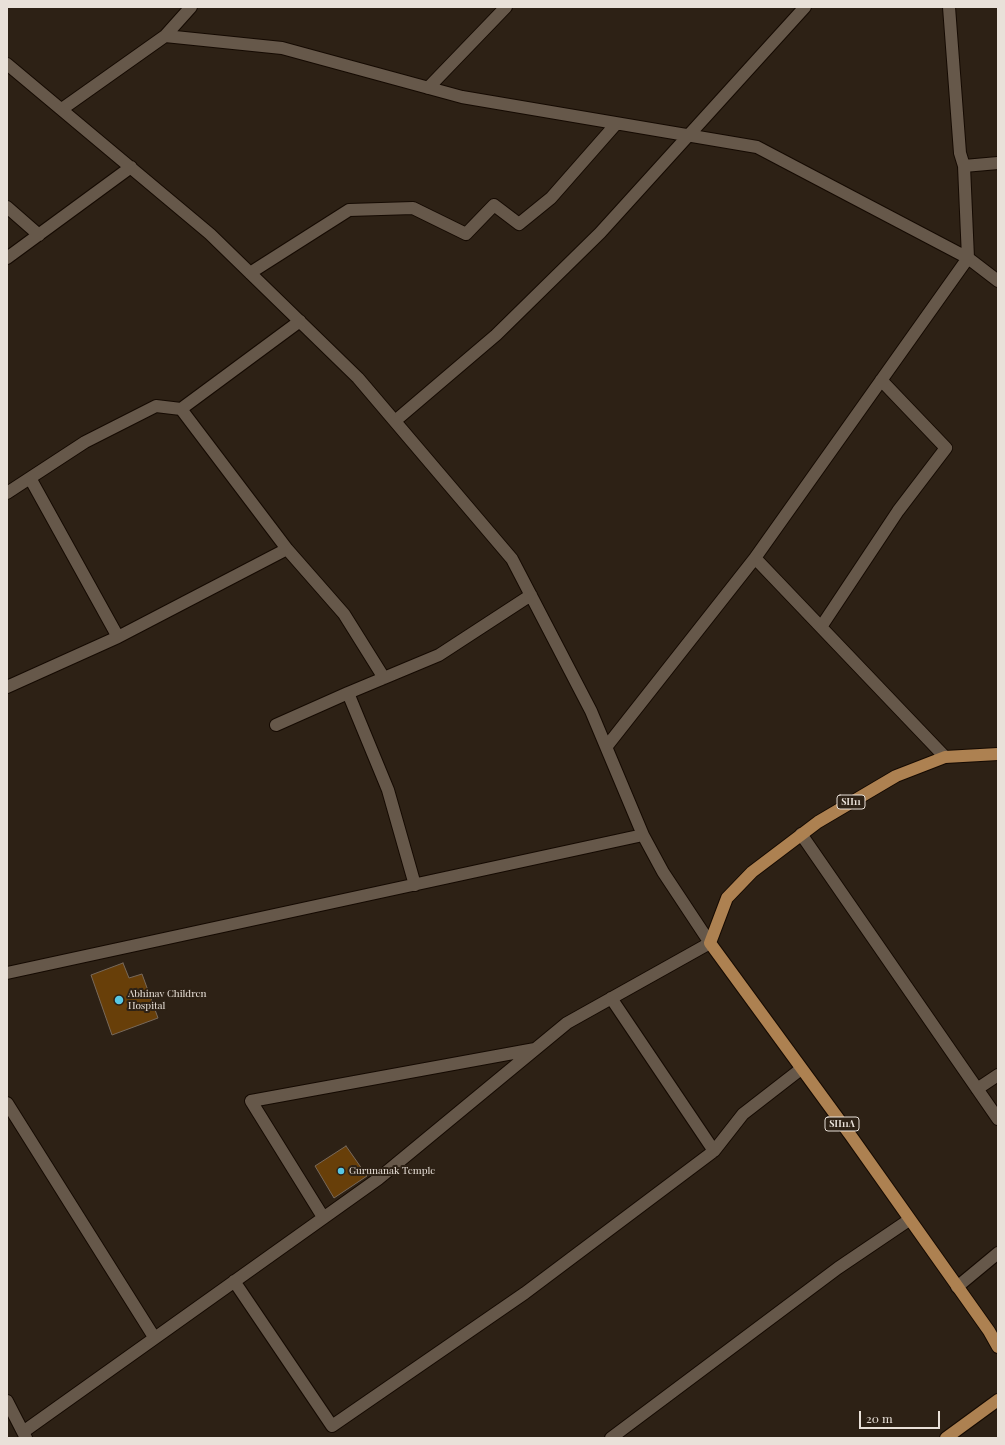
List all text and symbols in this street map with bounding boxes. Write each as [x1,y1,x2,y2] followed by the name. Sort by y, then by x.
[837,795,865,809] road number: SH11
[128,988,206,1012] place label: Abhinav Children Hospital
[113,994,125,1006] marker: Abhinav Children Hospital
[825,1117,859,1131] road number: SH11A
[349,1165,435,1177] place label: Gurunanak Temple
[336,1166,346,1176] marker: Gurunanak Temple
[861,1403,942,1429] scale bar
[866,1410,893,1426] text: 20 m

